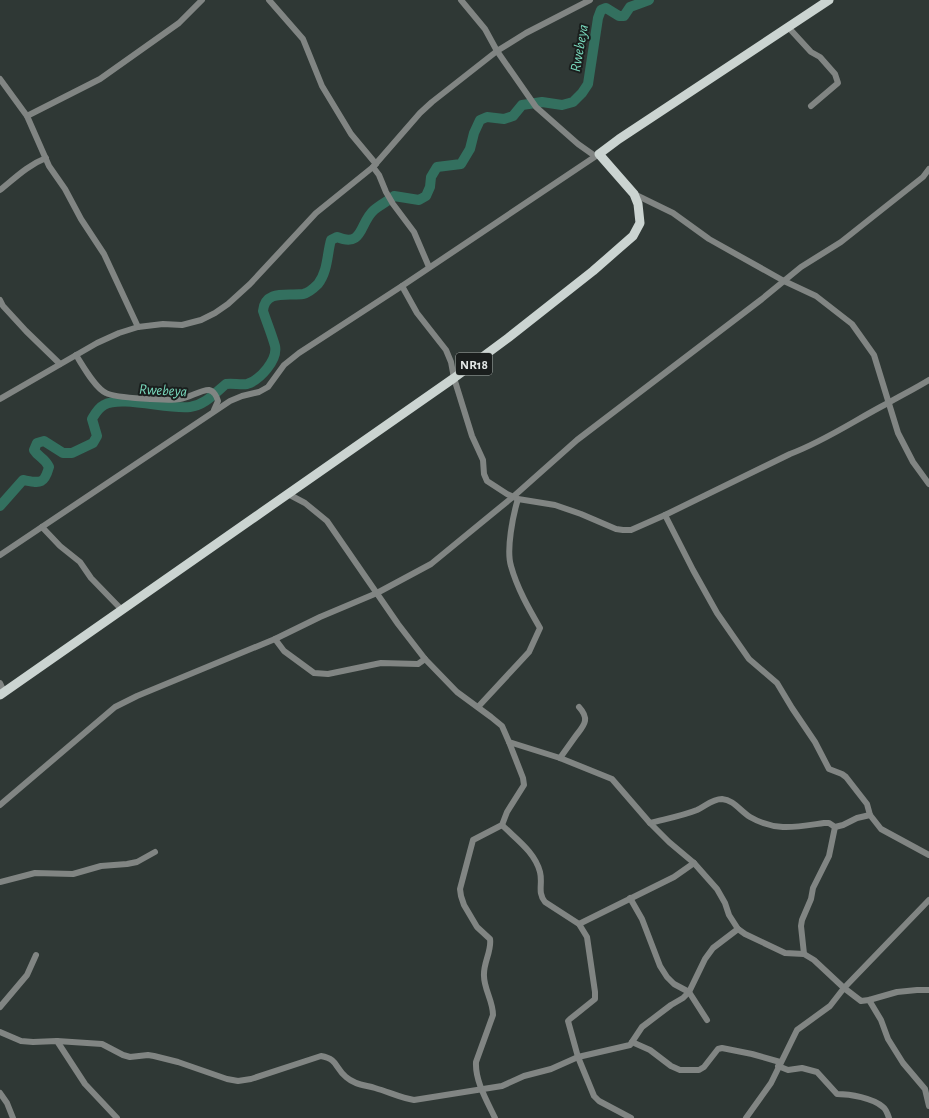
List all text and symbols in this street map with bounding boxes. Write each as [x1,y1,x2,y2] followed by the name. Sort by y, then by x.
[568,23,591,73] water label: Rwebeya
[456,353,492,375] road number: NR18
[139,382,187,399] water label: Rwebeya

